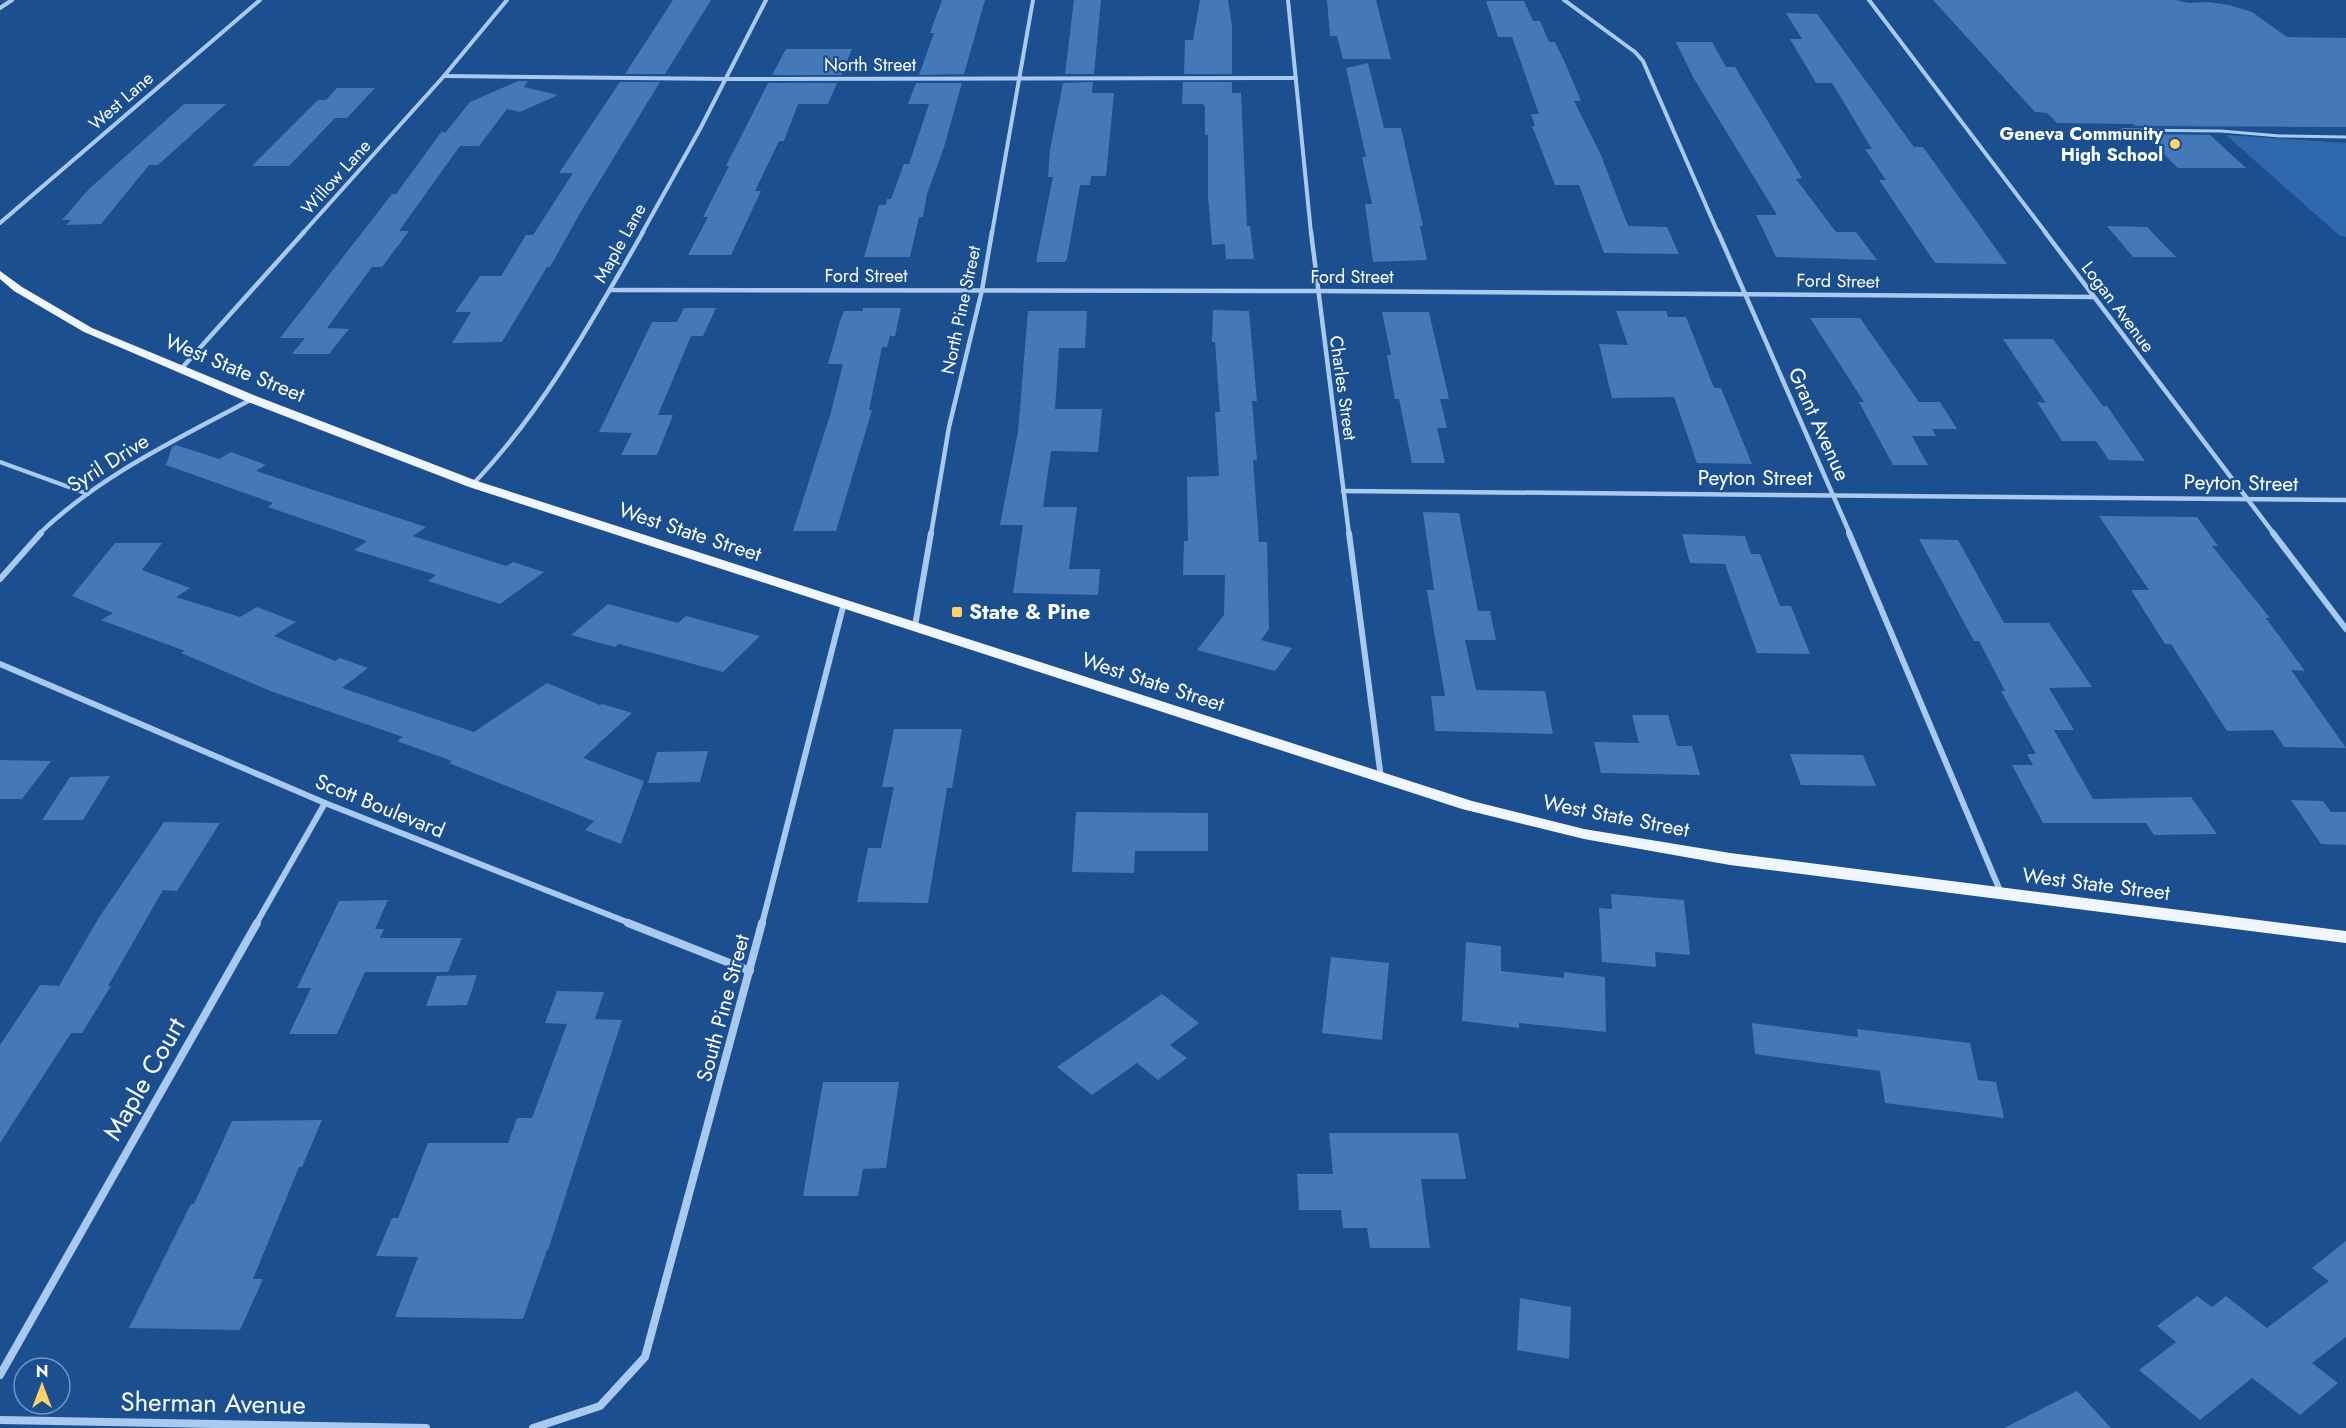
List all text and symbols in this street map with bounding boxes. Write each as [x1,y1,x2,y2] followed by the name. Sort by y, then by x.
[824,52,917,78] street label: North Street
[83,66,159,136] street label: West Lane
[2000,121,2164,168] place label: Geneva Community High School
[295,134,377,220] street label: Willow Lane
[2168,137,2182,151] marker: Geneva Community High School
[587,198,653,288] street label: Maple Lane
[935,243,987,377] street label: North Pine Street
[2075,256,2161,358] street label: Logan Avenue
[824,263,908,289] street label: Ford Street
[1310,264,1394,290] street label: Ford Street
[1796,267,1880,295] street label: Ford Street
[160,326,310,410] street label: West State Street
[1323,334,1363,443] street label: Charles Street
[1781,362,1857,486] street label: Grant Avenue
[61,426,155,500] street label: Syril Drive
[1698,463,1812,493] street label: Peyton Street
[2183,467,2299,499] street label: Peyton Street
[615,495,765,569] street label: West State Street
[969,597,1090,627] place label: State & Pine
[950,605,964,619] marker: State & Pine
[1078,645,1228,719] street label: West State Street
[311,766,449,846] street label: Scott Boulevard
[1540,787,1692,845] street label: West State Street
[2020,860,2172,908] street label: West State Street
[689,931,757,1085] street label: South Pine Street
[93,1010,195,1148] street label: Maple Court
[12,1356,72,1416] north arrow
[36,1360,48,1383] text: N
[120,1382,306,1424] street label: Sherman Avenue

